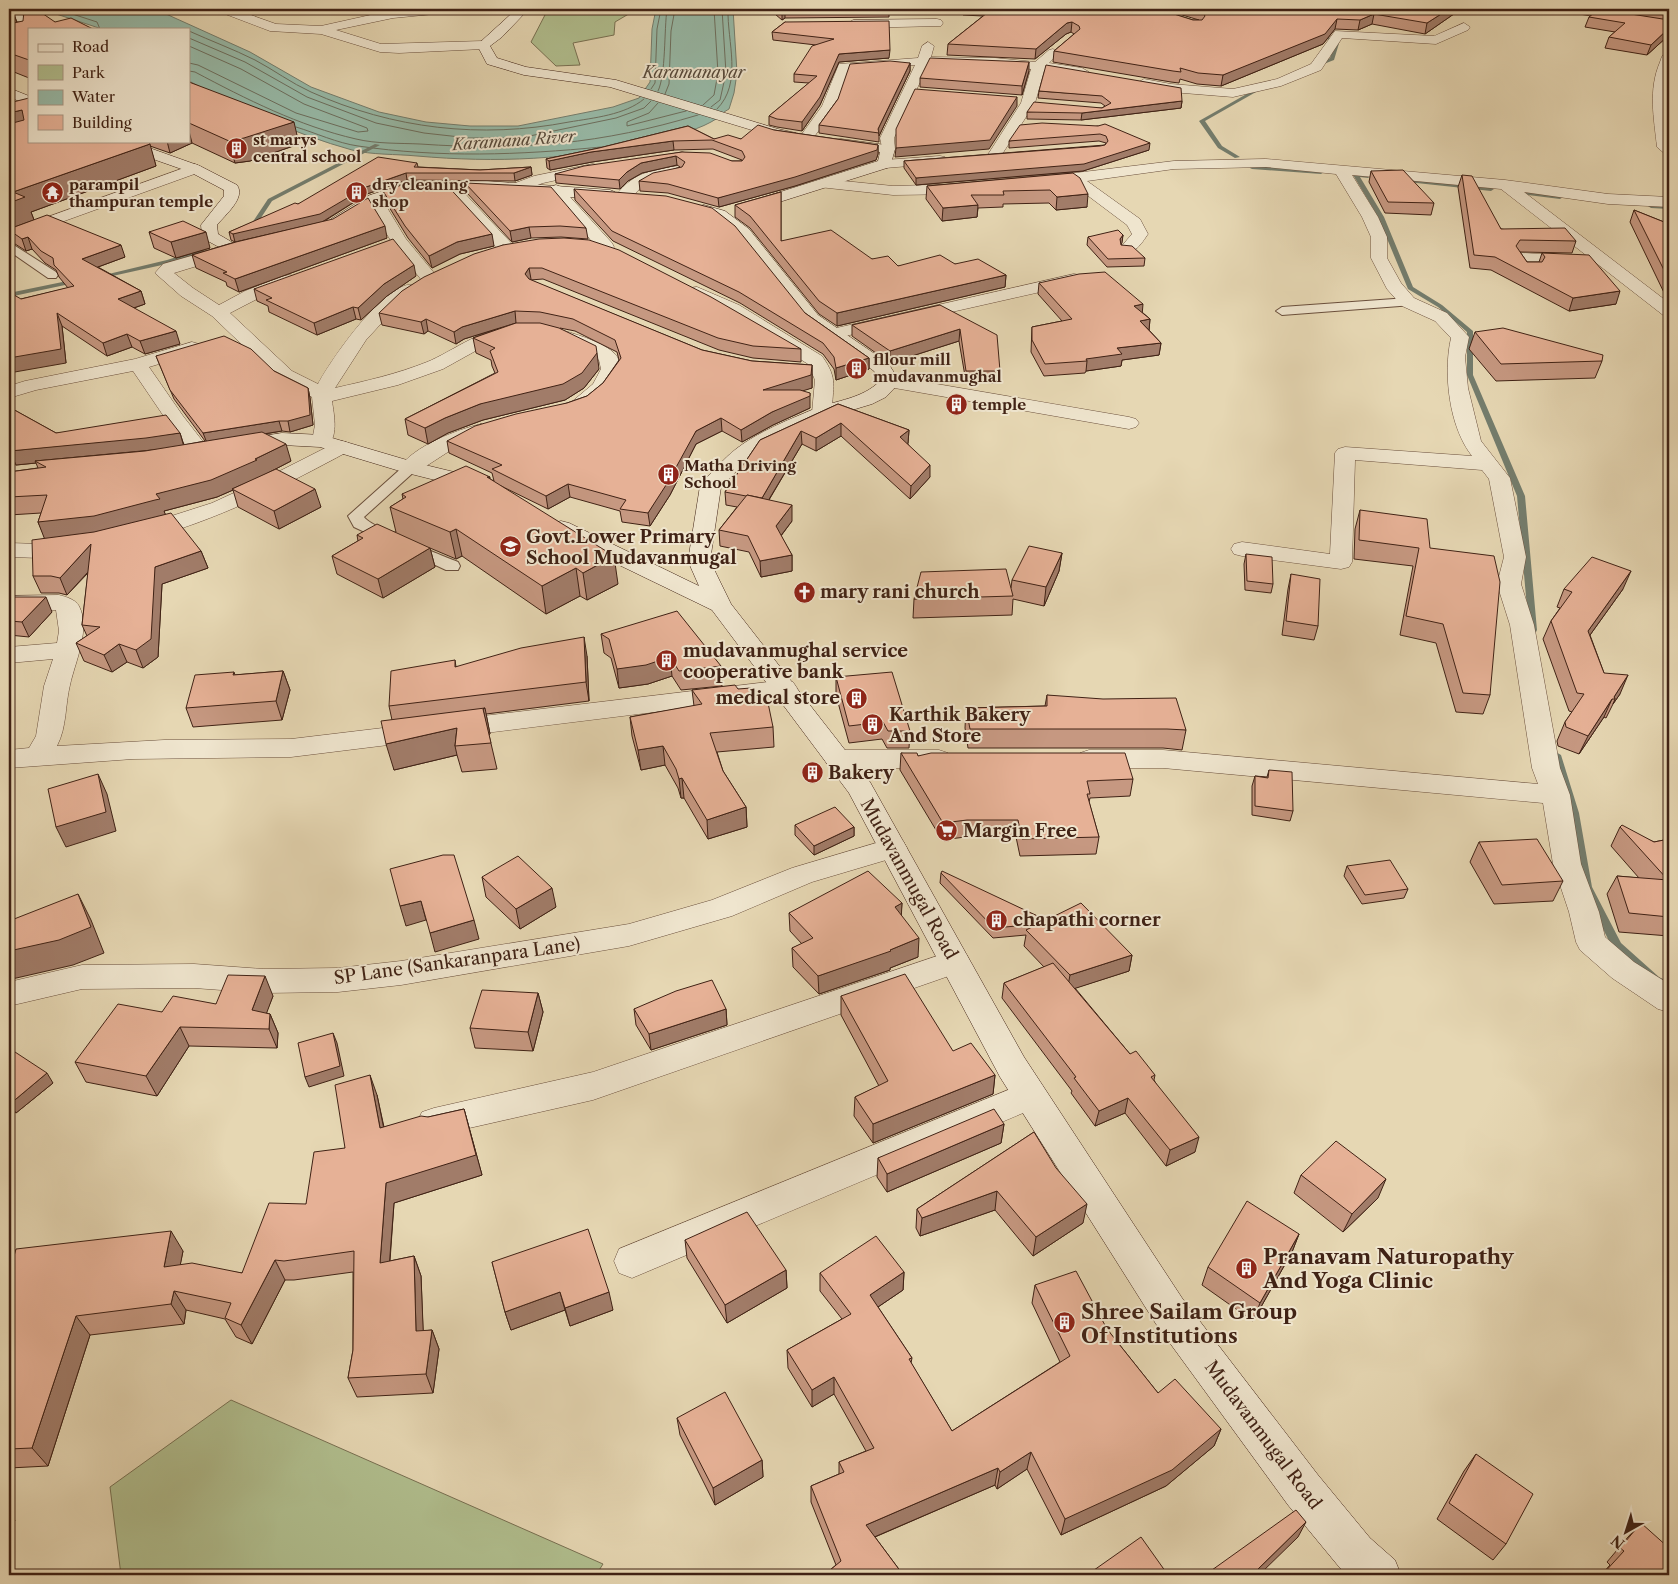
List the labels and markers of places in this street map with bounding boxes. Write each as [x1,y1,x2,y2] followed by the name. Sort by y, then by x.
[253,130,361,166] place label: st marys central school
[225,136,249,160] building icon: st marys central school
[69,175,213,211] place label: parampil thampuran temple
[372,175,468,211] place label: dry cleaning shop
[41,181,65,205] temple icon: parampil thampuran temple
[344,181,368,205] building icon: dry cleaning shop
[873,350,1002,386] place label: fllour mill mudavanmughal
[845,356,869,380] building icon: fllour mill mudavanmughal
[944,392,968,416] building icon: temple
[972,395,1026,414] place label: temple
[684,456,796,492] place label: Matha Driving School
[656,462,680,486] building icon: Matha Driving School
[526,526,737,569] place label: Govt.Lower Primary School Mudavanmugal
[498,535,522,559] school or university icon: Govt.Lower Primary School Mudavanmugal
[792,580,816,604] church icon: mary rani church
[820,581,980,603] place label: mary rani church
[683,640,908,683] place label: mudavanmughal service cooperative bank
[655,649,679,673] building icon: mudavanmughal service cooperative bank
[844,686,868,710] building icon: medical store
[715,687,840,709] place label: medical store
[888,704,1031,747] place label: Karthik Bakery And Store
[861,713,885,737] building icon: Karthik Bakery And Store
[800,761,824,785] building icon: Bakery
[828,762,895,784] place label: Bakery
[935,819,959,843] supermarket icon: Margin Free
[963,820,1077,842] place label: Margin Free
[985,908,1009,932] building icon: chapathi corner
[1013,909,1161,931] place label: chapathi corner
[1262,1244,1515,1293] place label: Pranavam Naturopathy And Yoga Clinic
[1235,1256,1259,1280] building icon: Pranavam Naturopathy And Yoga Clinic
[1081,1299,1297,1348] place label: Shree Sailam Group Of Institutions
[1053,1311,1077,1335] building icon: Shree Sailam Group Of Institutions

